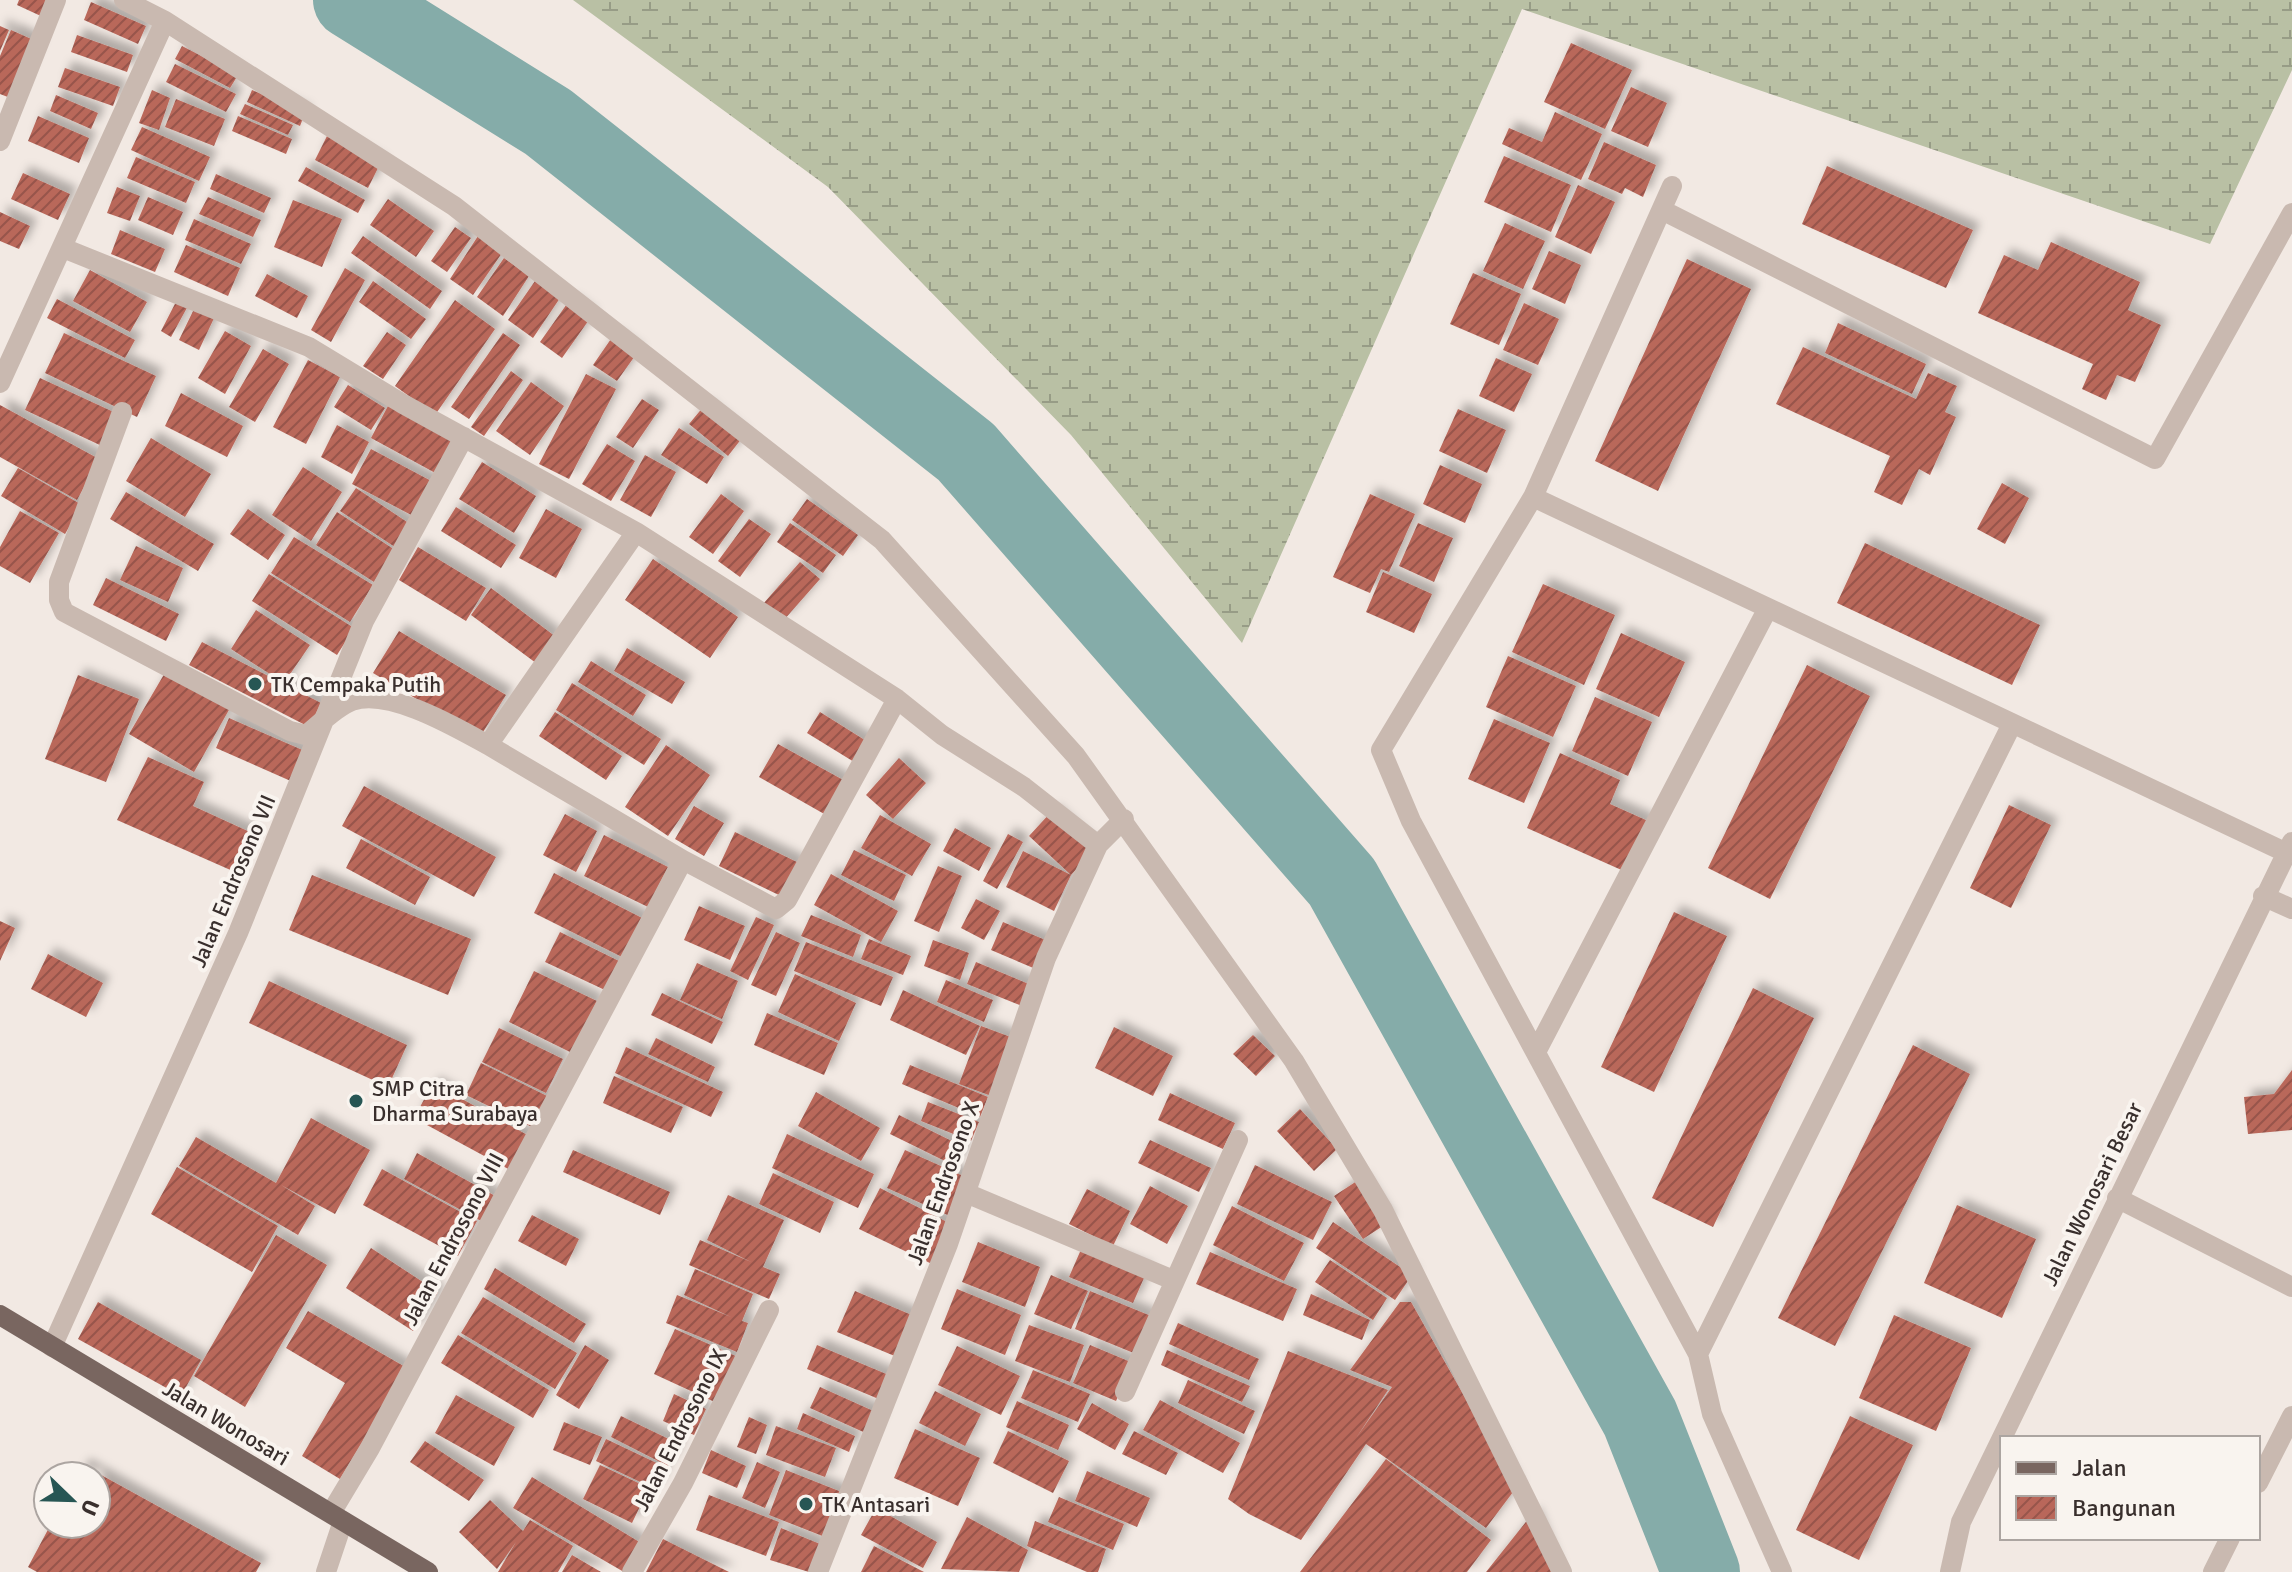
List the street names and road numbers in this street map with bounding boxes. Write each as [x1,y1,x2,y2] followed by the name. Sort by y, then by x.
[184,791,282,971] street label: Jalan Endrosono VII
[901,1097,985,1269] street label: Jalan Endrosono X
[2036,1098,2148,1290] street label: Jalan Wonosari Besar
[396,1148,510,1330] street label: Jalan Endrosono VIII
[627,1344,733,1516] street label: Jalan Endrosono IX
[158,1375,294,1471] street label: Jalan Wonosari

